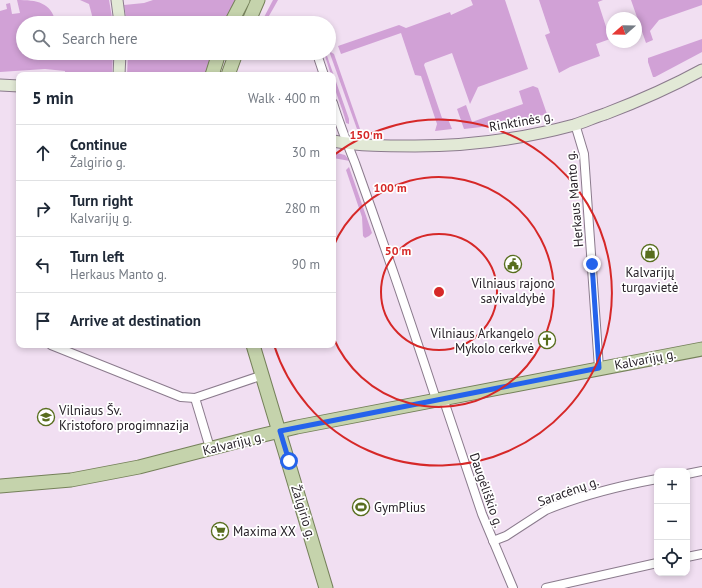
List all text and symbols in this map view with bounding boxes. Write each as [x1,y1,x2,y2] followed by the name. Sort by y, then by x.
[606,12,642,48] north arrow
[16,16,336,60] search box
[30,27,52,49] icon: search
[62,29,138,48] text: Search here
[32,87,73,109] text: 5 min
[248,90,320,107] text: Walk · 400 m
[488,107,555,135] street label: Rinktinės g.
[349,127,383,142] text: 150 m
[70,135,127,154] text: Continue
[32,142,54,164] icon: ahead
[292,144,320,161] text: 30 m
[562,150,587,248] street label: Herkaus Manto g.
[70,154,126,171] text: Žalgirio g.
[373,180,407,195] text: 100 m
[70,191,133,210] text: Turn right
[32,198,54,220] icon: right
[285,200,320,217] text: 280 m
[70,210,132,227] text: Kalvarijų g.
[385,243,411,258] text: 50 m
[640,243,660,263] shop icon: Kalvarijų turgavietė
[70,247,124,266] text: Turn left
[32,254,54,276] icon: left
[503,254,523,274] public building icon: Vilniaus rajono savivaldybė
[583,255,601,273] route end
[292,256,320,273] text: 90 m
[622,264,678,296] place label: Kalvarijų turgavietė
[70,266,167,283] text: Herkaus Manto g.
[470,275,555,307] place label: Vilniaus rajono savivaldybė
[432,285,446,299] centre of rings
[32,310,54,332] icon: arrive
[70,311,201,330] text: Arrive at destination
[430,325,534,357] place label: Vilniaus Arkangelo Mykolo cerkvė
[537,330,557,350] church icon: Vilniaus Arkangelo Mykolo cerkvė
[613,345,677,374] street label: Kalvarijų g.
[58,402,189,434] place label: Vilniaus Šv. Kristoforo progimnazija
[36,407,56,427] school or university icon: Vilniaus Šv. Kristoforo progimnazija
[201,428,266,459] street label: Kalvarijų g.
[466,450,507,530] street label: Daugėliškio g.
[280,452,298,470] route start
[654,468,690,576] map controls
[654,468,690,504] button: +
[535,473,601,510] street label: Saracėnų g.
[287,483,320,541] street label: Žalgirio g.
[351,497,371,517] sports icon: GymPlius
[374,499,426,516] place label: GymPlius
[654,504,690,540] button: −
[210,521,230,541] supermarket icon: Maxima XX
[233,523,296,540] place label: Maxima XX
[654,540,690,576] button: locate

